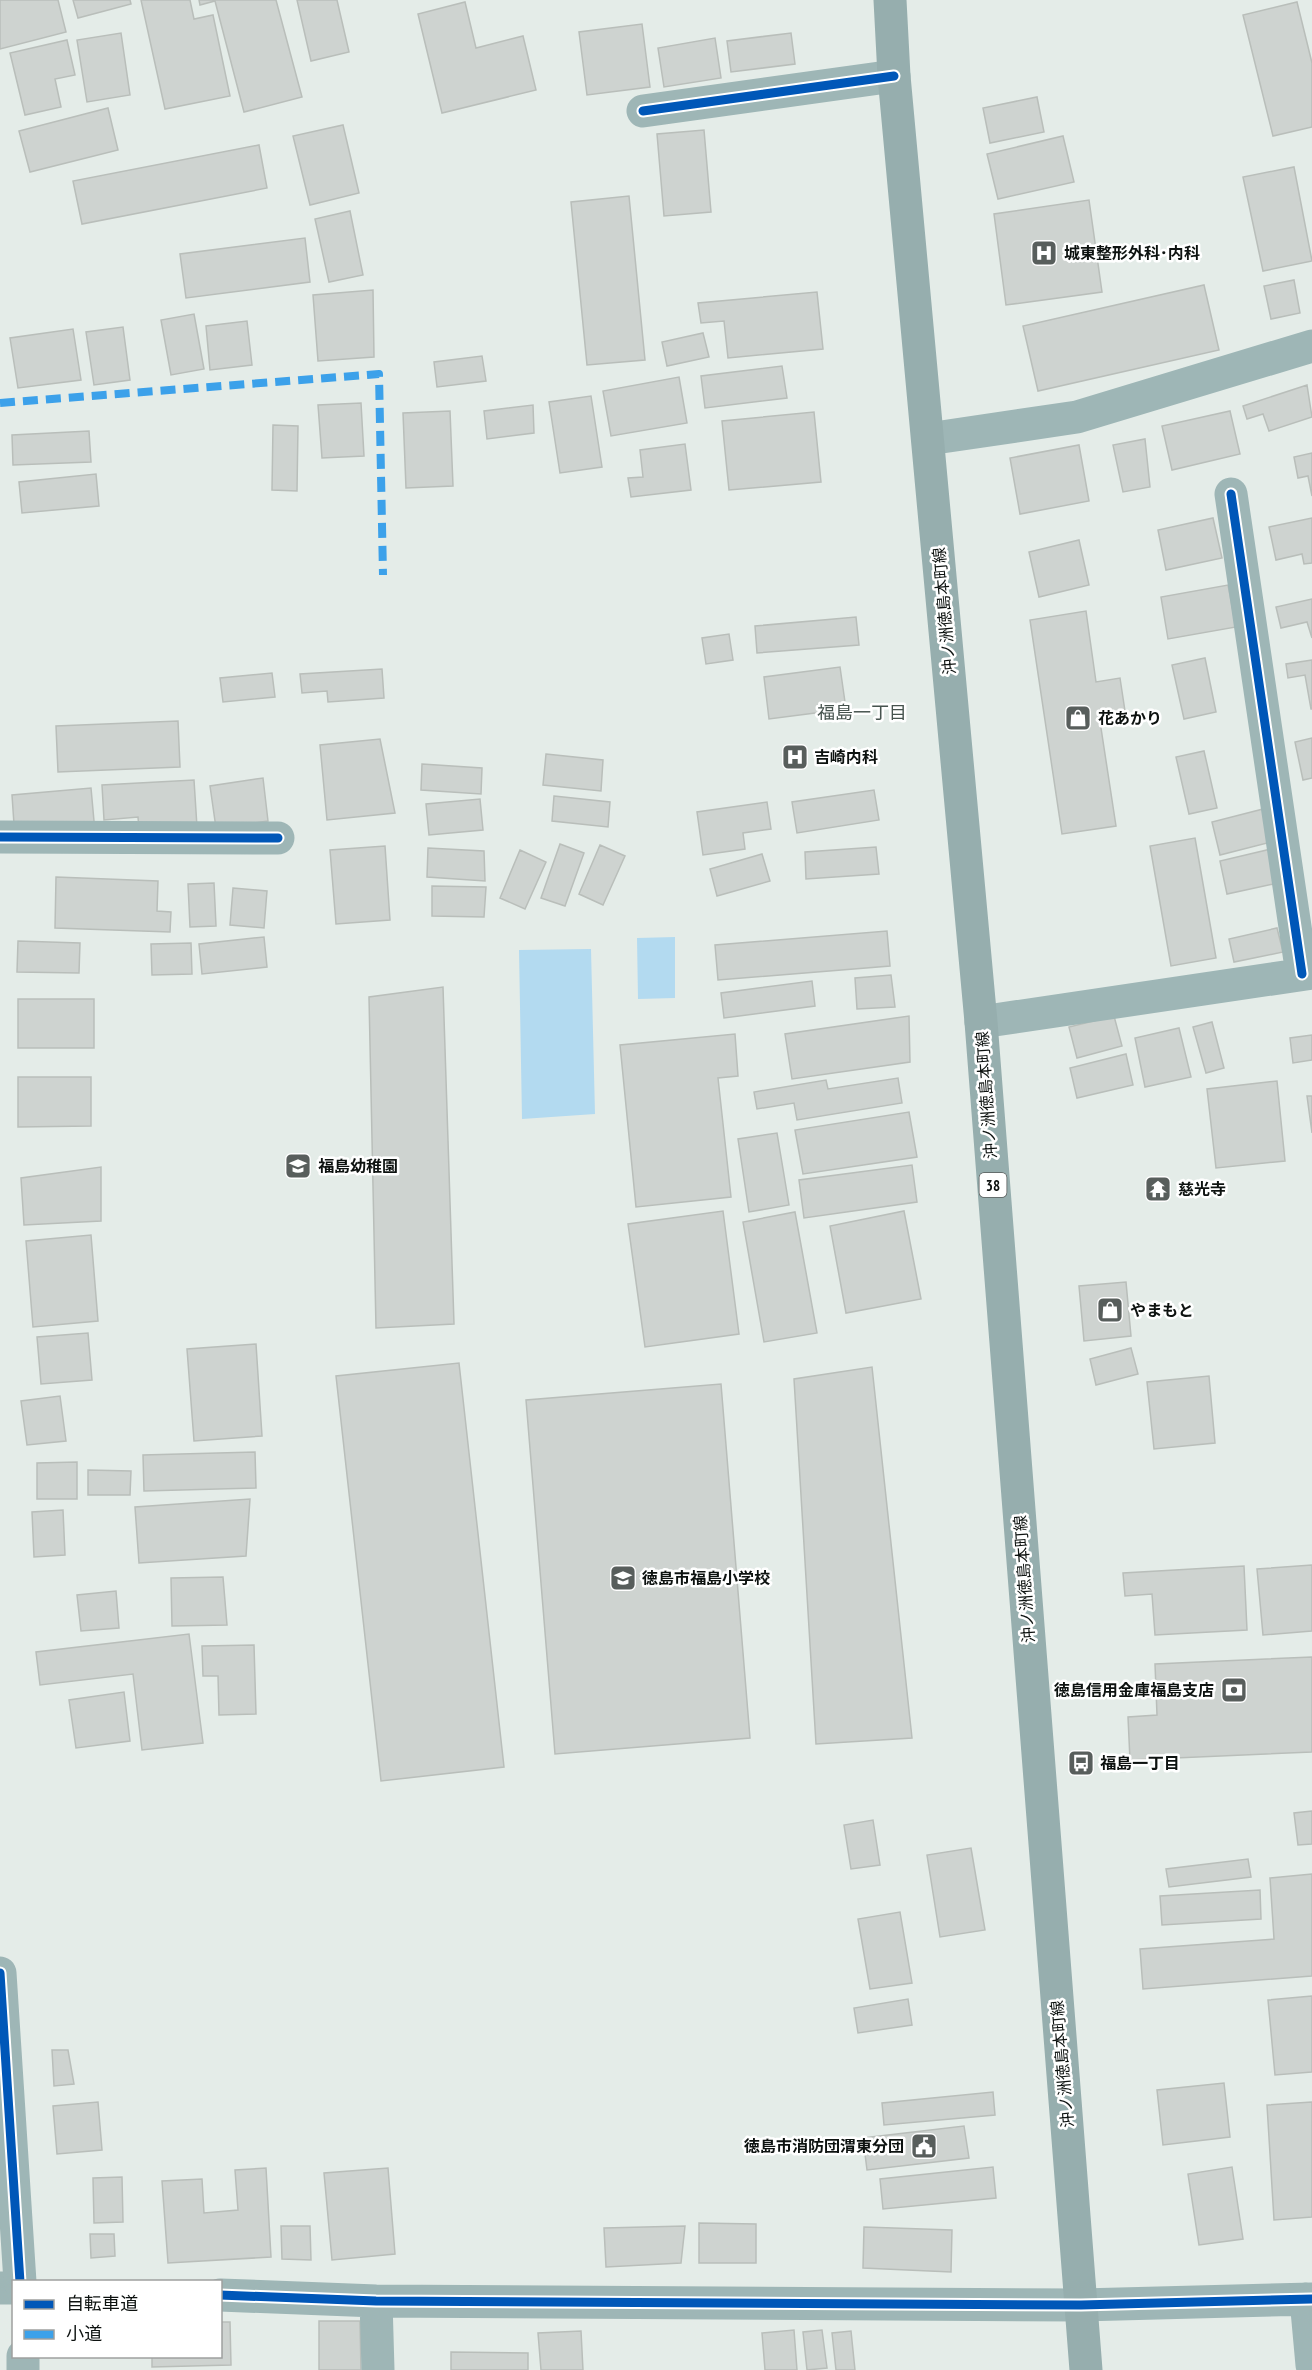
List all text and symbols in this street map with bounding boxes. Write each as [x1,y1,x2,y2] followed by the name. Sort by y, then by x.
[1029,238,1059,268] hospital icon: 城東整形外科･内科
[1064,243,1200,263] place label: 城東整形外科･内科
[928,546,960,676] street label: 沖ノ洲徳島本町線
[817,701,907,724] district label: 福島一丁目
[1063,703,1093,733] shop icon: 花あかり
[1098,708,1162,728] place label: 花あかり
[780,742,810,772] hospital icon: 吉崎内科
[814,747,878,767] place label: 吉崎内科
[972,1030,1000,1160] street label: 沖ノ洲徳島本町線
[283,1151,313,1181] school or university icon: 福島幼稚園
[318,1156,398,1176] place label: 福島幼稚園
[980,1173,1006,1197] road number: 38
[1143,1174,1173,1204] temple icon: 慈光寺
[1178,1179,1226,1199] place label: 慈光寺
[1095,1295,1125,1325] shop icon: やまもと
[1130,1300,1194,1320] place label: やまもと
[1010,1514,1038,1644] street label: 沖ノ洲徳島本町線
[608,1563,638,1593] school or university icon: 徳島市福島小学校
[642,1568,770,1588] place label: 徳島市福島小学校
[1219,1675,1249,1705] bank icon: 徳島信用金庫福島支店
[1054,1680,1214,1700] place label: 徳島信用金庫福島支店
[1066,1748,1096,1778] bus stop icon: 福島一丁目
[1100,1753,1180,1773] place label: 福島一丁目
[1046,1999,1078,2129] street label: 沖ノ洲徳島本町線
[909,2131,939,2161] public building icon: 徳島市消防団渭東分団
[744,2136,904,2156] place label: 徳島市消防団渭東分団
[12,2280,222,2358] legend
[66,2292,138,2315] text: 自転車道
[66,2322,102,2345] text: 小道

